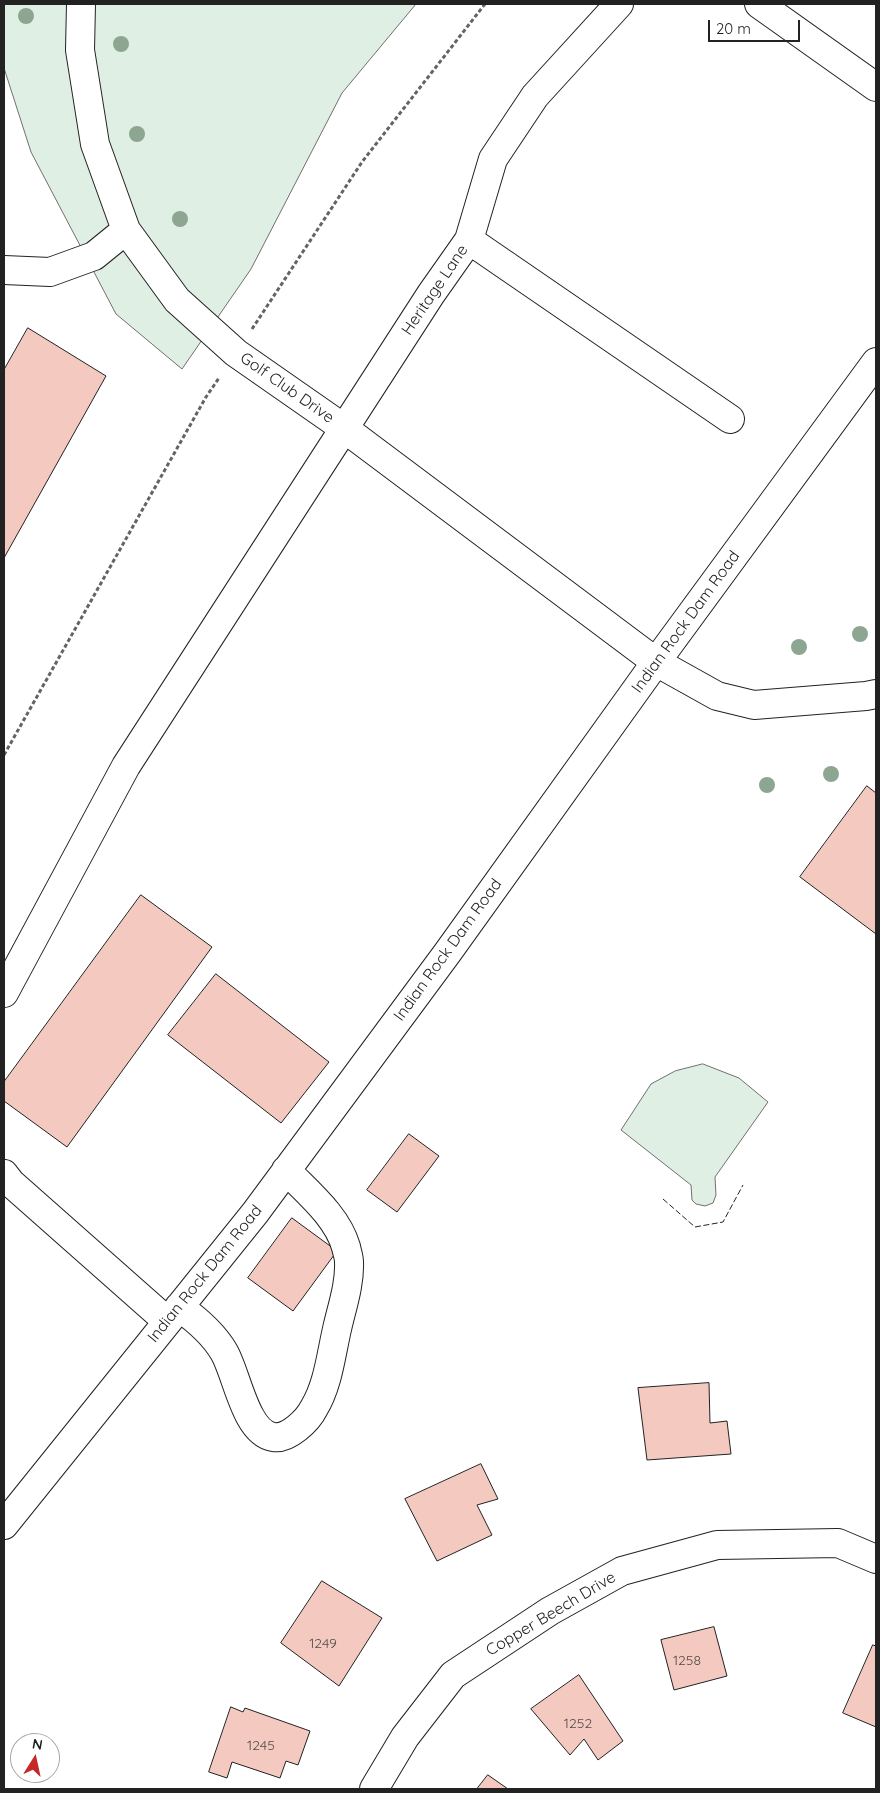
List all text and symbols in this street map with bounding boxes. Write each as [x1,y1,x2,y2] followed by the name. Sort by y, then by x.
[710,10,802,42] scale bar
[716,19,751,38] text: 20 m
[398,241,472,339] street label: Heritage Lane
[236,348,338,428] street label: Golf Club Drive
[628,547,744,697] street label: Indian Rock Dam Road
[390,875,506,1025] street label: Indian Rock Dam Road
[144,1201,266,1347] street label: Indian Rock Dam Road
[483,1568,619,1660] street label: Copper Beech Drive
[309,1636,337,1652] house number: 1249
[673,1653,701,1669] house number: 1258
[564,1716,592,1732] house number: 1252
[10,1733,60,1783] north arrow
[31,1734,44,1754] text: N
[247,1738,275,1754] house number: 1245

